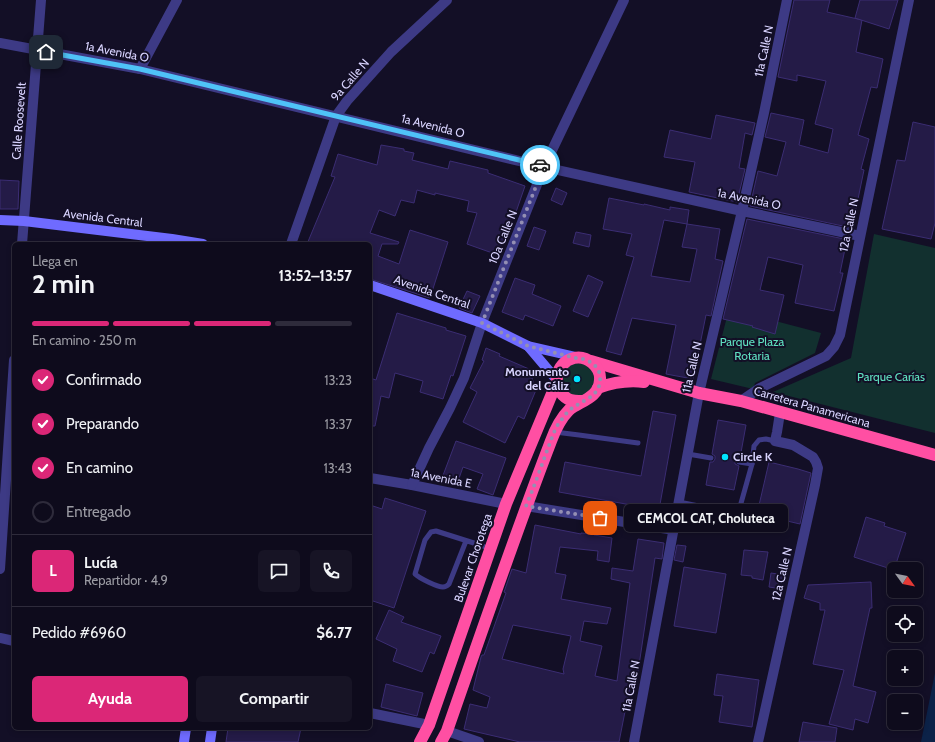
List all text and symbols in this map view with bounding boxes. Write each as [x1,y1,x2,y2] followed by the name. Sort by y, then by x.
[751,24,776,78] street label: 11a Calle N
[29,35,63,69] pin
[84,38,150,65] street label: 1a Avenida O
[35,41,57,63] icon: home
[327,55,372,104] street label: 9a Calle N
[8,82,29,160] street label: Calle Roosevelt
[400,110,466,141] street label: 1a Avenida O
[520,145,560,185] courier
[529,154,551,176] icon: car
[716,184,782,213] street label: 1a Avenida O
[835,197,862,253] street label: 12a Calle N
[63,205,144,230] street label: Avenida Central
[485,208,520,266] street label: 10a Calle N
[32,253,78,269] text: Llega en
[278,267,352,285] text: 13:52–13:57
[32,268,95,300] text: 2 min
[392,271,472,312] street label: Avenida Central
[32,332,136,348] text: En camino · 250 m
[720,334,785,363] park label: Parque Plaza Rotaria
[678,340,705,394] street label: 11a Calle N
[505,364,569,393] place label: Monumento del Cáliz
[32,369,54,391] icon: check
[857,369,925,384] park label: Parque Carías
[66,371,141,389] text: Confirmado
[324,372,352,388] text: 13:23
[572,374,582,384] marker: Monumento del Cáliz
[752,383,872,430] street label: Carretera Panamericana
[32,413,54,435] icon: check
[66,415,139,433] text: Preparando
[324,416,352,432] text: 13:37
[733,449,773,464] place label: Circle K
[720,452,730,462] marker: Circle K
[32,457,54,479] icon: check
[66,459,133,477] text: En camino
[323,460,352,476] text: 13:43
[409,464,473,491] street label: 1a Avenida E
[583,501,617,535] pin
[66,503,131,521] text: Entregado
[624,504,788,532] callout: CEMCOL CAT, Choluteca
[589,507,611,529] icon: bag
[637,510,775,526] text: CEMCOL CAT, Choluteca
[450,511,495,604] street label: Bulevar Chorotega
[768,546,795,602] street label: 12a Calle N
[258,550,300,592] button: chat
[310,550,352,592] button: phone
[84,554,118,572] text: Lucía
[49,562,57,580] text: L
[887,562,923,598] north arrow
[887,562,923,730] map controls
[84,572,168,588] text: Repartidor · 4.9
[887,606,923,642] button: locate
[32,624,126,642] text: Pedido #6960
[316,624,352,642] text: $6.77
[887,650,923,686] button: +
[618,659,643,713] street label: 11a Calle N
[32,676,188,722] button: Ayuda
[196,676,352,722] button: Compartir
[887,694,923,730] button: −

